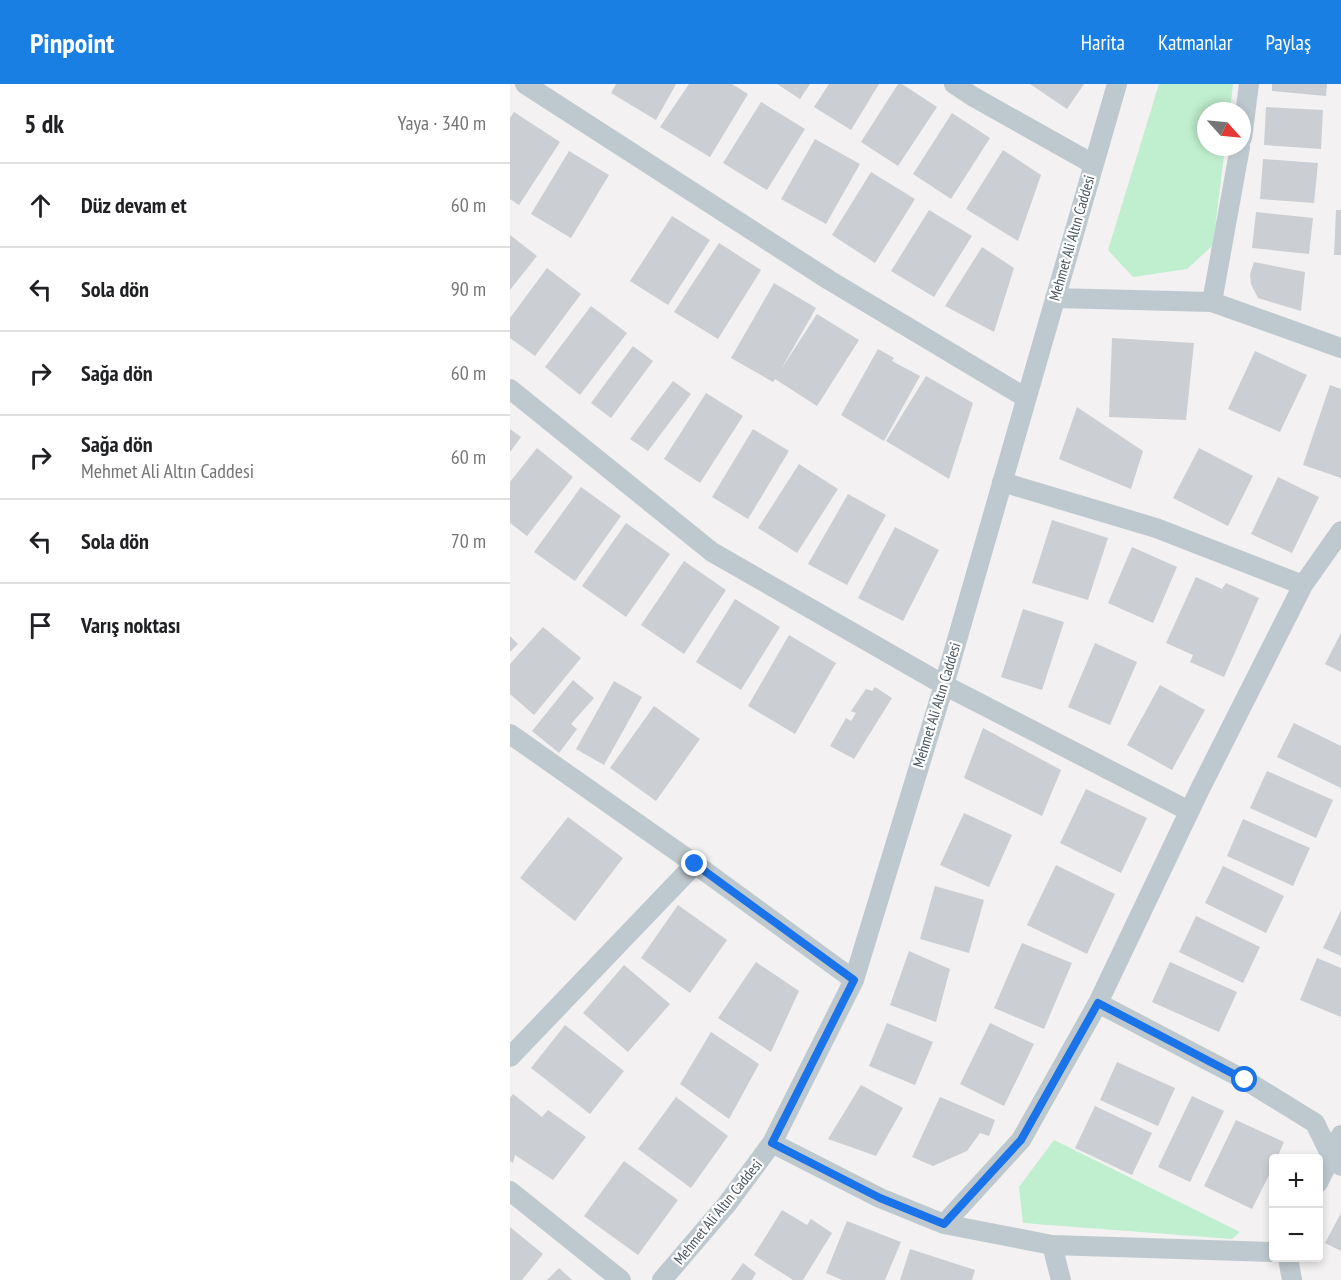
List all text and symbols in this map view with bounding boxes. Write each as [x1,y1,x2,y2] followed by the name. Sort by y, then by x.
[30,24,114,61] text: Pinpoint
[1081,29,1125,56] text: Harita
[1158,29,1232,56] text: Katmanlar
[1265,29,1311,56] text: Paylaş
[1197,102,1251,156] north arrow
[24,107,64,140] text: 5 dk
[398,110,486,136] text: Yaya · 340 m
[1045,173,1099,303] street label: Mehmet Ali Altın Caddesi
[24,189,57,222] icon: ahead
[81,191,187,219] text: Düz devam et
[451,192,486,218] text: 60 m
[24,273,57,306] icon: left
[81,275,149,303] text: Sola dön
[451,276,486,302] text: 90 m
[24,357,57,390] icon: right
[81,359,153,387] text: Sağa dön
[451,360,486,386] text: 60 m
[81,430,153,458] text: Sağa dön
[24,441,57,474] icon: right
[451,444,486,470] text: 60 m
[81,458,254,484] text: Mehmet Ali Altın Caddesi
[24,525,57,558] icon: left
[81,527,149,555] text: Sola dön
[451,528,486,554] text: 70 m
[24,609,57,642] icon: arrive
[81,611,181,639] text: Varış noktası
[908,640,965,770] street label: Mehmet Ali Altın Caddesi
[681,850,707,876] route end
[1231,1066,1257,1092] route start
[1269,1154,1323,1262] map controls
[1269,1154,1323,1208] button: +
[669,1155,766,1268] street label: Mehmet Ali Altın Caddesi
[1269,1208,1323,1262] button: −

